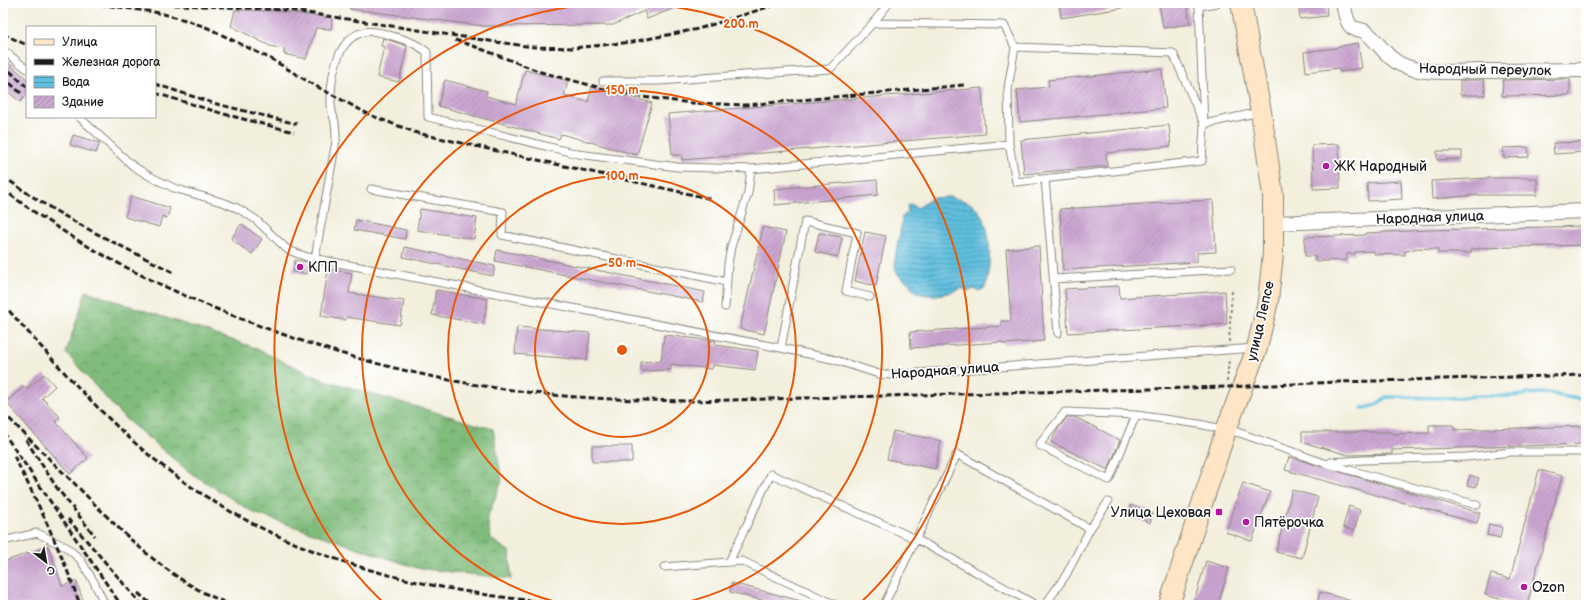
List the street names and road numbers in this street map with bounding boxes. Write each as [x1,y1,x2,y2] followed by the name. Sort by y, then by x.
[1419,60,1552,79] street label: Народный переулок
[1376,207,1485,228] street label: Народная улица
[1243,279,1278,363] street label: улица Лепсе
[890,358,1000,383] street label: Народная улица

